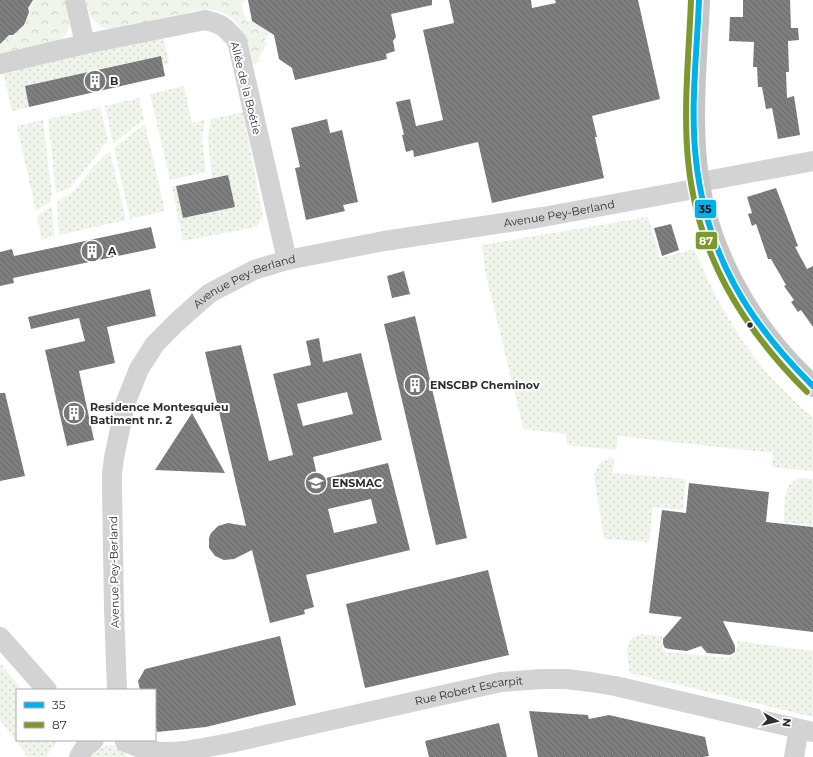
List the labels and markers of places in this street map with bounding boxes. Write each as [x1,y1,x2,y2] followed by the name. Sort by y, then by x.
[82,68,108,94] building icon: B
[110,74,118,88] place label: B
[79,238,105,264] building icon: A
[107,244,117,258] place label: A
[745,320,755,330] unlabelled marker
[402,372,428,398] building icon: ENSCBP Cheminov
[430,378,540,392] place label: ENSCBP Cheminov
[61,400,87,426] building icon: Residence Montesquieu Batiment nr. 2
[90,400,229,427] place label: Residence Montesquieu Batiment nr. 2
[303,470,329,496] school or university icon: ENSMAC
[332,476,382,490] place label: ENSMAC

